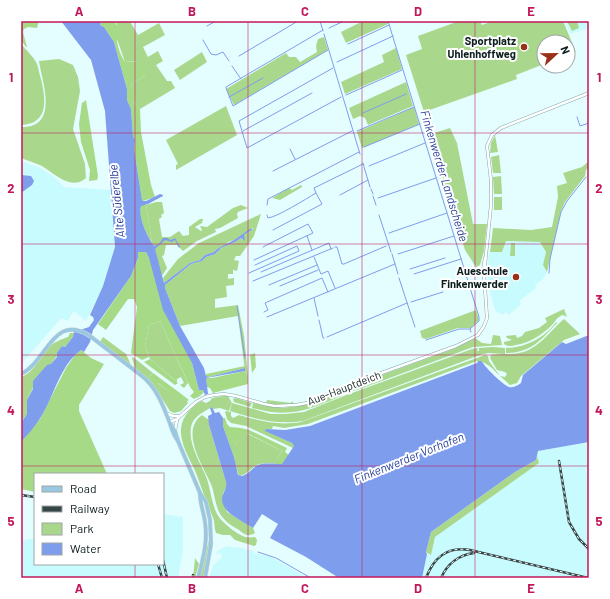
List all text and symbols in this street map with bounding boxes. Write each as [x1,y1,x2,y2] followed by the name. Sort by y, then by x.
[75,3,84,19] text: A
[188,3,196,19] text: B
[301,3,309,19] text: C
[414,3,422,19] text: D
[527,3,535,19] text: E
[448,34,516,60] place label: Sportplatz Uhlenhoffweg
[536,34,576,74] north arrow
[519,42,529,52] marker: Sportplatz Uhlenhoffweg
[558,44,573,56] text: N
[9,69,13,85] text: 1
[597,69,601,85] text: 1
[418,108,472,243] water label: Finkenwerder Landscheide
[105,164,127,238] water label: Alte Süderelbe
[7,180,15,196] text: 2
[595,180,603,196] text: 2
[441,264,509,290] place label: Aueschule Finkenwerder
[511,272,521,282] marker: Aueschule Finkenwerder
[7,291,15,307] text: 3
[595,291,603,307] text: 3
[305,368,382,408] street label: Aue-Hauptdeich
[7,402,15,418] text: 4
[595,402,603,418] text: 4
[352,429,466,485] water label: Finkenwerder Vorhafen
[34,473,164,565] legend
[70,481,97,495] text: Road
[70,501,110,515] text: Railway
[7,513,15,529] text: 5
[595,513,603,529] text: 5
[70,521,94,535] text: Park
[70,541,102,555] text: Water
[75,580,84,596] text: A
[188,580,196,596] text: B
[301,580,309,596] text: C
[414,580,422,596] text: D
[527,580,535,596] text: E

